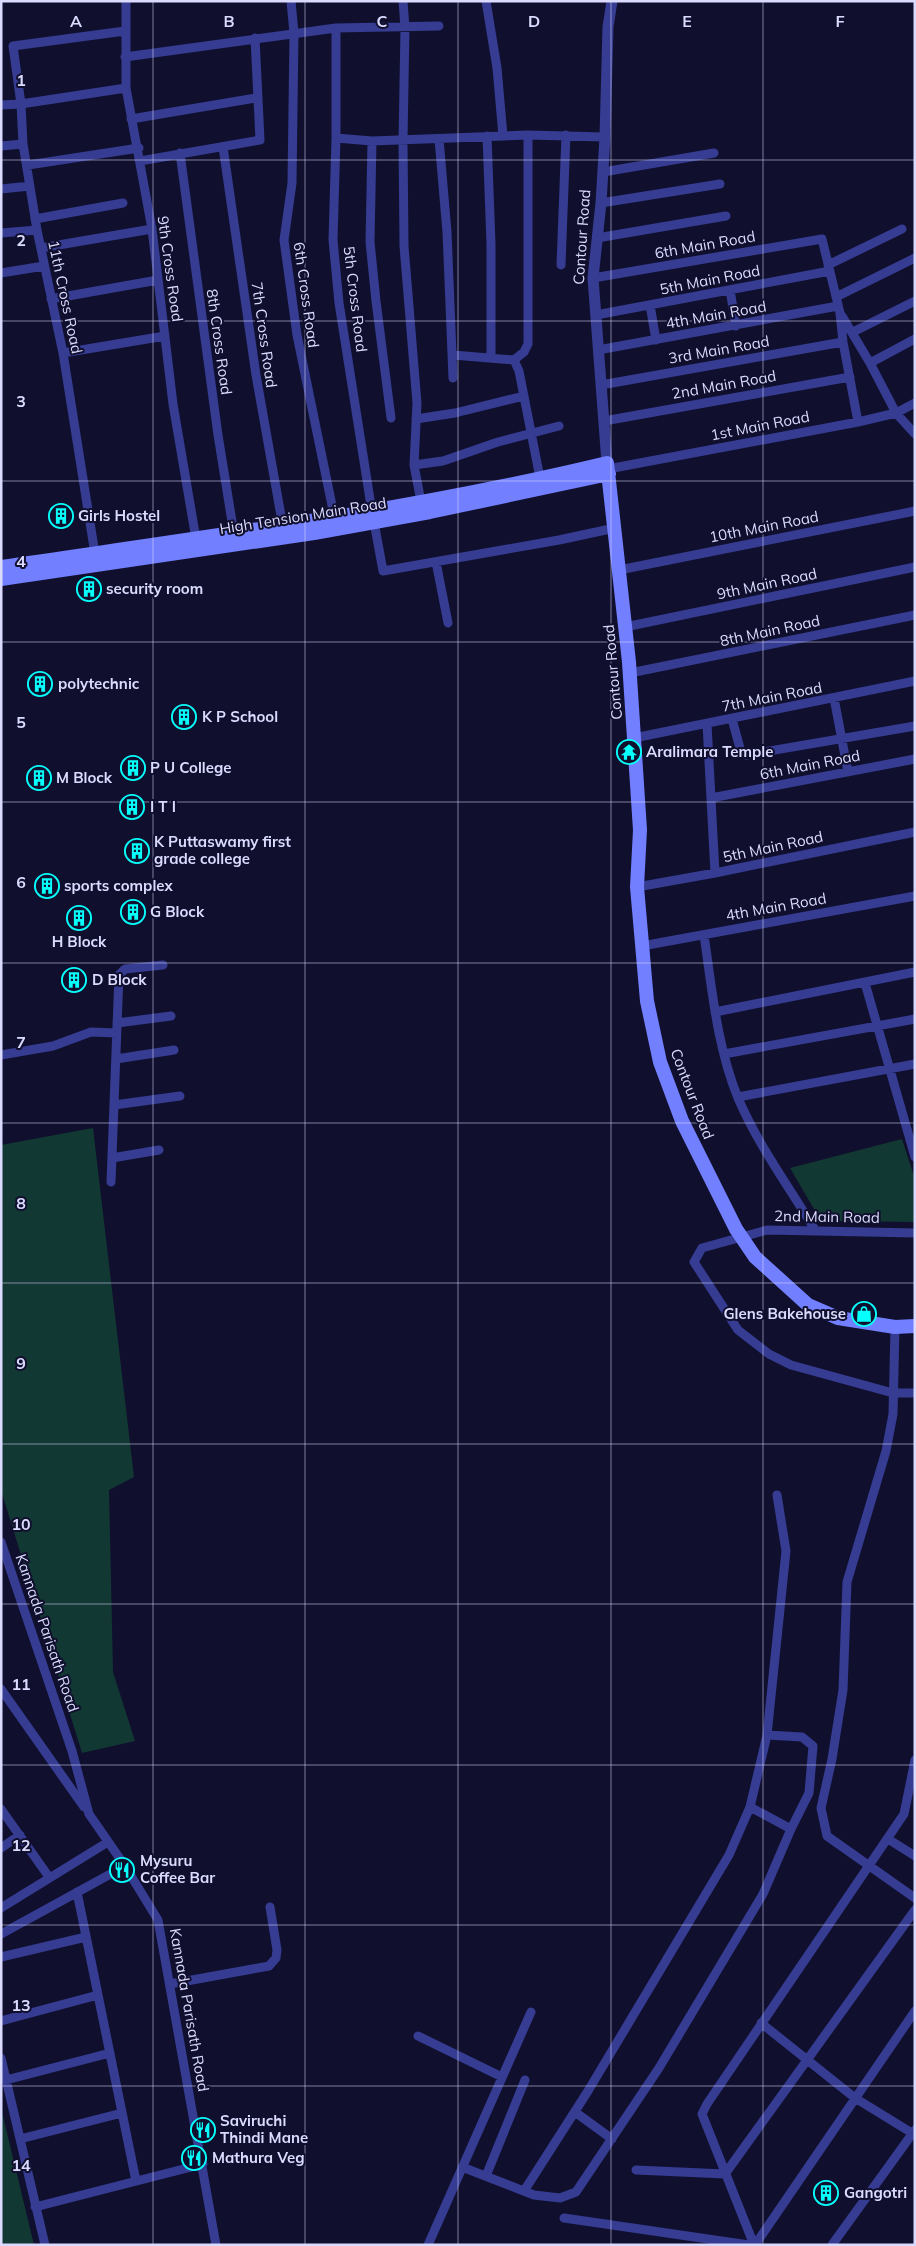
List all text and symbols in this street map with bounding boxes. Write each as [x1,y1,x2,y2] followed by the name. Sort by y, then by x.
[70,11,82,31] text: A
[223,11,235,31] text: B
[377,11,388,31] text: C
[528,11,540,31] text: D
[682,11,692,31] text: E
[835,11,845,31] text: F
[16,70,26,90] text: 1
[569,189,594,285] street label: Contour Road
[154,215,187,323] street label: 9th Cross Road
[653,226,757,263] street label: 6th Main Road
[16,230,26,250] text: 2
[44,238,87,355] street label: 11th Cross Road
[290,241,323,349] street label: 6th Cross Road
[340,245,371,353] street label: 5th Cross Road
[658,260,762,299] street label: 5th Main Road
[248,281,281,389] street label: 7th Cross Road
[203,288,236,396] street label: 8th Cross Road
[664,296,768,333] street label: 4th Main Road
[667,331,771,368] street label: 3rd Main Road
[670,366,778,403] street label: 2nd Main Road
[16,391,26,411] text: 3
[709,407,811,444] street label: 1st Main Road
[218,493,388,538] street label: High Tension Main Road
[48,503,74,529] building icon: Girls Hostel
[78,506,160,525] place label: Girls Hostel
[708,507,820,546] street label: 10th Main Road
[16,551,26,571] text: 4
[715,564,819,603] street label: 9th Main Road
[76,576,102,602] building icon: security room
[106,579,203,598] place label: security room
[718,611,822,650] street label: 8th Main Road
[599,624,626,721] street label: Contour Road
[27,671,53,697] building icon: polytechnic
[58,674,140,693] place label: polytechnic
[720,677,824,716] street label: 7th Main Road
[171,704,197,730] building icon: K P School
[202,707,278,726] place label: K P School
[16,712,26,732] text: 5
[616,739,642,765] temple icon: Aralimara Temple
[646,742,773,761] place label: Aralimara Temple
[758,745,862,784] street label: 6th Main Road
[120,755,146,781] building icon: P U College
[150,758,232,777] place label: P U College
[26,765,52,791] building icon: M Block
[56,768,113,787] place label: M Block
[119,794,145,820] building icon: I T I
[150,797,176,816] place label: I T I
[721,827,825,866] street label: 5th Main Road
[154,832,291,868] place label: K Puttaswamy first grade college
[124,838,150,864] building icon: K Puttaswamy first grade college
[16,872,26,892] text: 6
[34,873,60,899] building icon: sports complex
[64,876,173,895] place label: sports complex
[724,888,828,925] street label: 4th Main Road
[120,899,146,925] building icon: G Block
[150,902,205,921] place label: G Block
[66,905,92,931] building icon: H Block
[52,932,107,951] place label: H Block
[61,967,87,993] building icon: D Block
[92,970,147,989] place label: D Block
[16,1032,26,1052] text: 7
[666,1046,718,1142] street label: Contour Road
[16,1193,26,1213] text: 8
[774,1206,880,1227] street label: 2nd Main Road
[851,1301,877,1327] shop icon: Glens Bakehouse
[723,1304,846,1323] place label: Glens Bakehouse
[16,1353,26,1373] text: 9
[11,1514,31,1534] text: 10
[12,1551,83,1714] street label: Kannada Parisath Road
[11,1674,31,1694] text: 11
[11,1835,31,1855] text: 12
[140,1851,215,1887] place label: Mysuru Coffee Bar
[109,1857,135,1883] restaurant icon: Mysuru Coffee Bar
[166,1927,213,2093] street label: Kannada Parisath Road
[11,1995,31,2015] text: 13
[220,2111,308,2147] place label: Saviruchi Thindi Mane
[190,2117,216,2143] restaurant icon: Saviruchi Thindi Mane
[181,2145,207,2171] restaurant icon: Mathura Veg
[212,2148,305,2167] place label: Mathura Veg
[11,2155,31,2175] text: 14
[813,2180,839,2206] building icon: Gangotri
[844,2183,907,2202] place label: Gangotri

